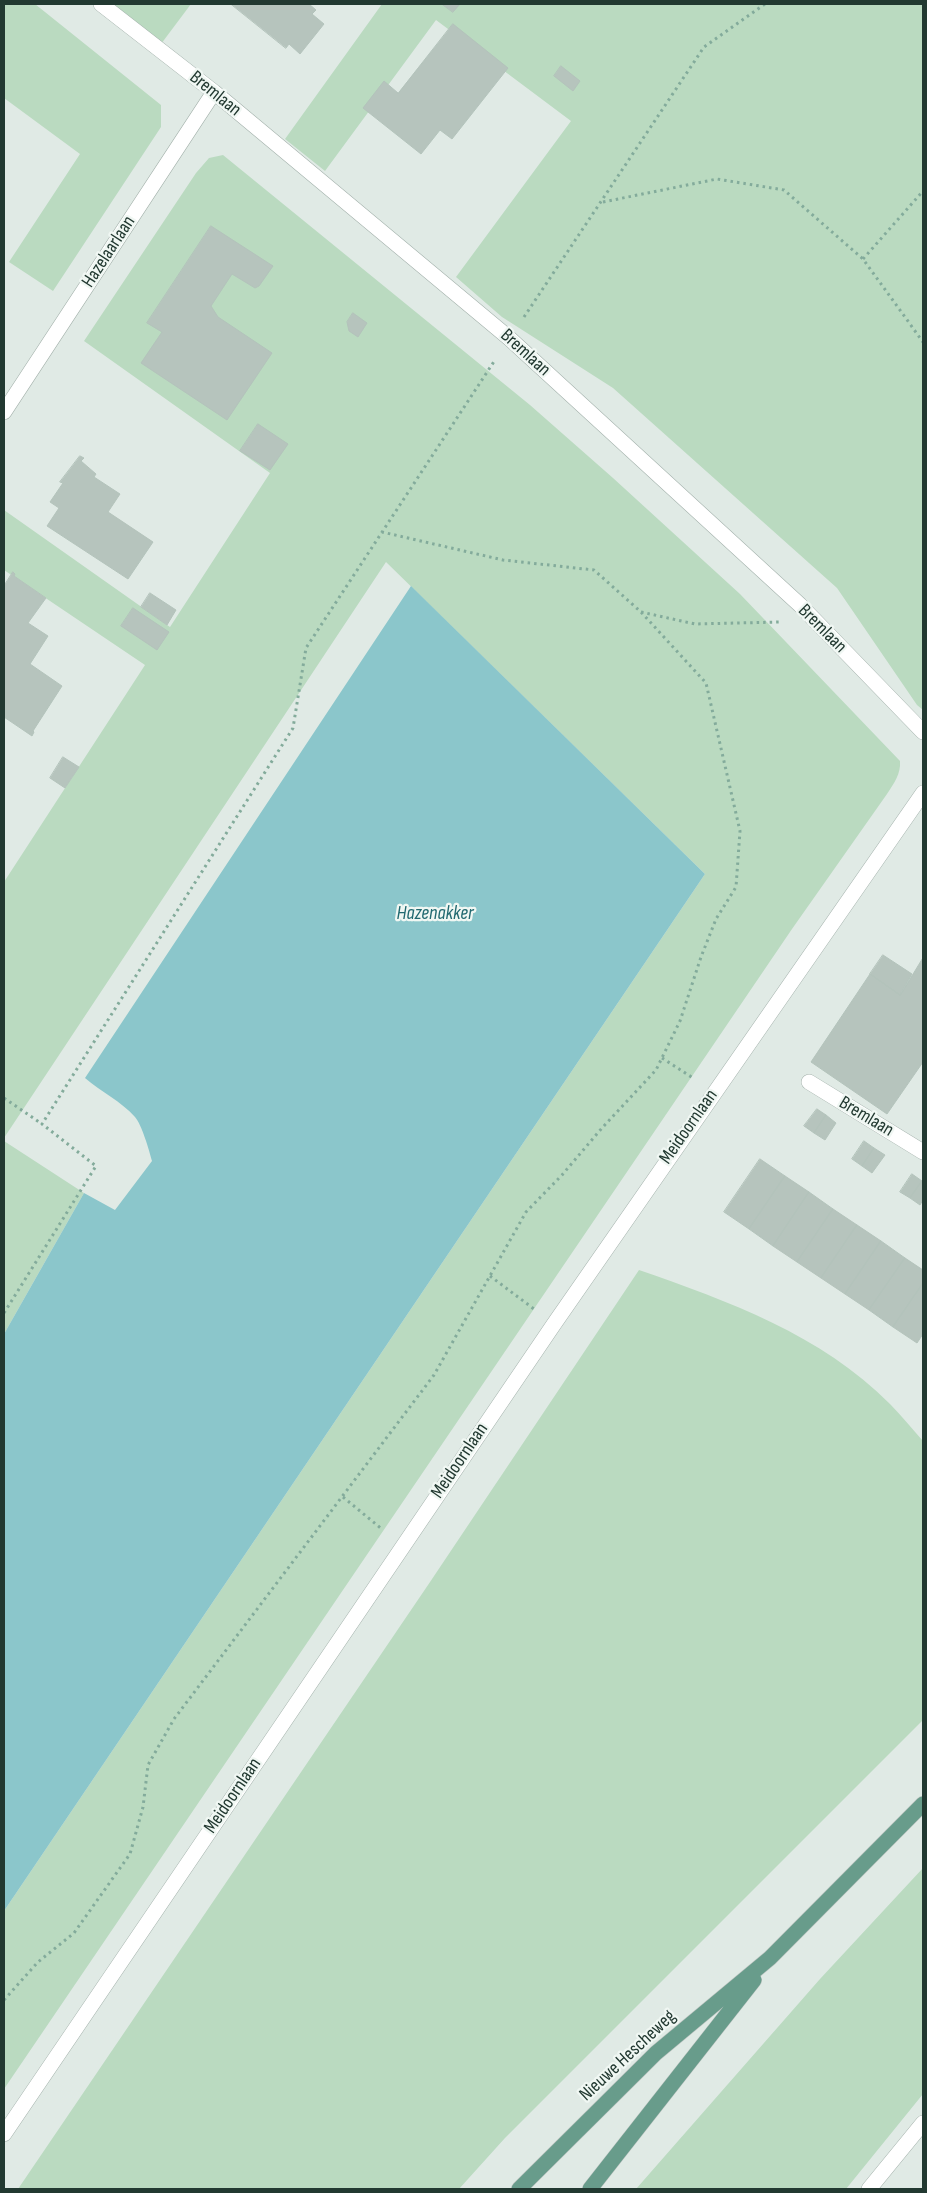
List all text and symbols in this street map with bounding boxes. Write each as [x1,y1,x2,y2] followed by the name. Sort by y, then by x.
[185,66,245,122] street label: Bremlaan
[77,212,141,292] street label: Hazelaarlaan
[495,325,555,381] street label: Bremlaan
[793,600,851,658] street label: Bremlaan
[396,902,474,926] water label: Hazenakker
[655,1085,723,1169] street label: Meidoornlaan
[835,1092,897,1142] street label: Bremlaan
[426,1419,494,1503] street label: Meidoornlaan
[199,1754,267,1838] street label: Meidoornlaan
[575,2006,681,2106] street label: Nieuwe Hescheweg

